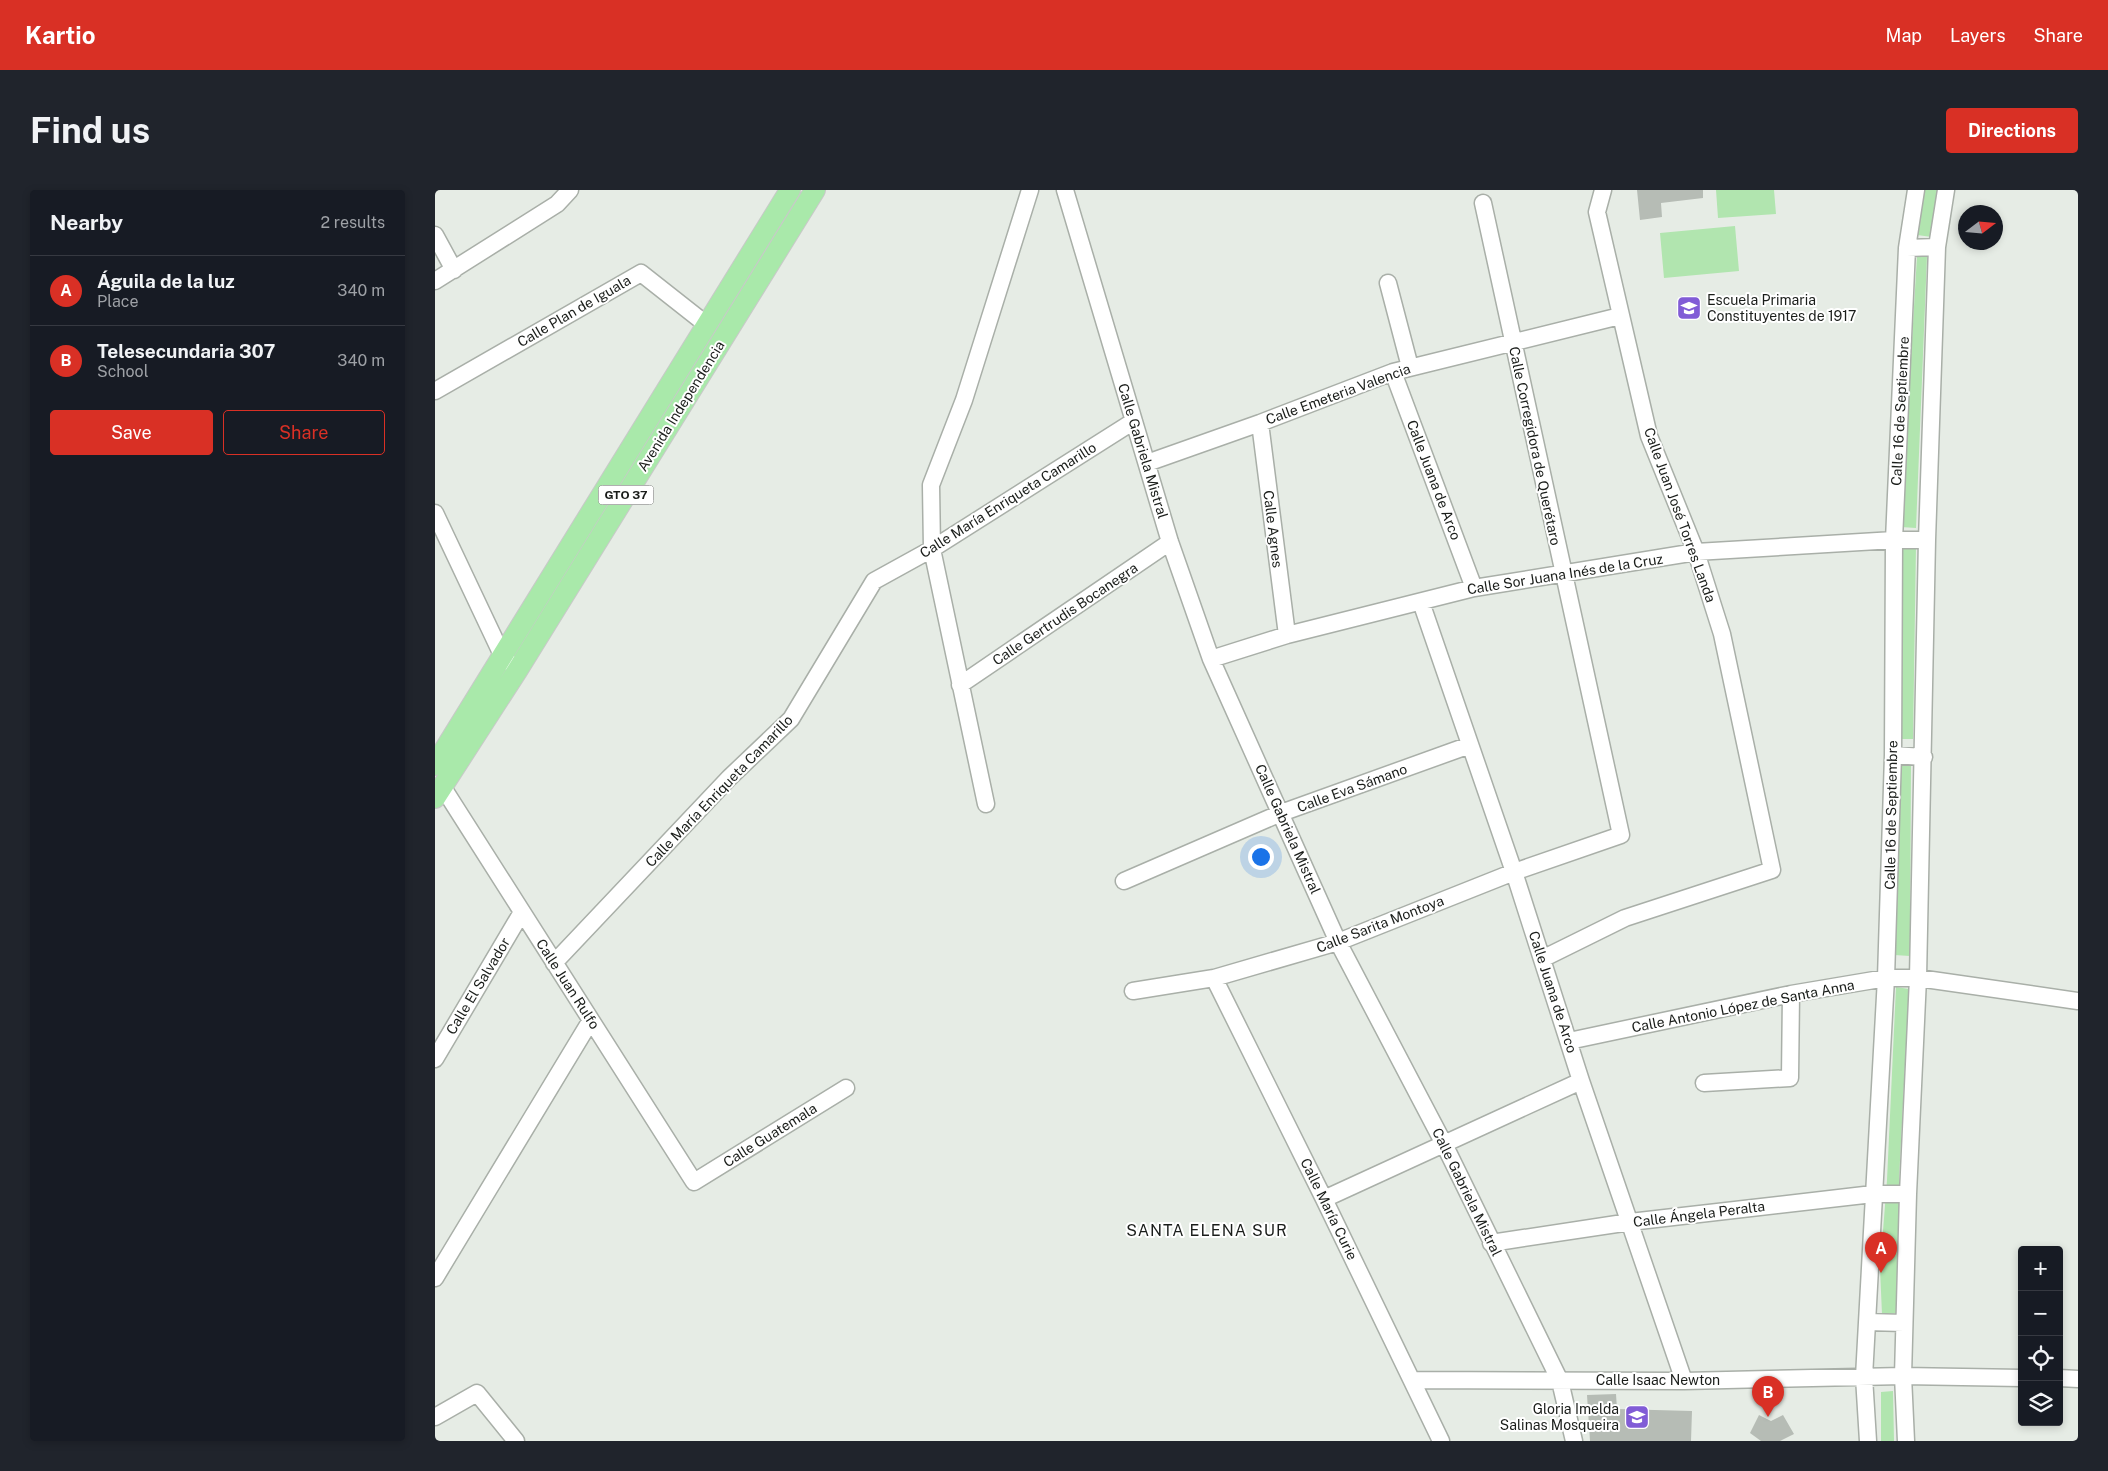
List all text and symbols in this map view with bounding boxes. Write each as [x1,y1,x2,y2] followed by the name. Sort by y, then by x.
[25,21,96,49] text: Kartio
[1886,25,1922,46] text: Map
[1950,25,2006,46] text: Layers
[2034,25,2083,46] text: Share
[1946,108,2078,153] button: Directions
[30,110,150,151] text: Find us
[1958,205,2003,250] north arrow
[50,210,123,235] text: Nearby
[320,213,385,232] text: 2 results
[97,270,235,292] text: Águila de la luz
[514,272,634,350] street label: Calle Plan de Iguala
[60,281,72,300] text: A
[337,281,385,300] text: 340 m
[97,292,139,311] text: Place
[1707,292,1856,324] place label: Escuela Primaria Constituyentes de 1917
[1676,295,1702,321] school or university icon: Escuela Primaria Constituyentes de 1917
[1888,336,1912,486] street label: Calle 16 de Septiembre
[634,338,728,474] street label: Avenida Independencia
[97,340,275,362] text: Telesecundaria 307
[1506,345,1564,547] street label: Calle Corregidora de Querétaro
[61,351,71,370] text: B
[337,351,385,370] text: 340 m
[1263,360,1413,428] street label: Calle Emeteria Valencia
[97,362,148,381] text: School
[1115,382,1171,520] street label: Calle Gabriela Mistral
[50,410,213,455] button: Save
[223,410,385,455] button: Share
[1404,418,1464,542] street label: Calle Juana de Arco
[1641,425,1719,605] street label: Calle Juan José Torres Landa
[917,439,1099,561] street label: Calle María Enriqueta Camarillo
[599,486,653,504] road number: GTO 37
[1260,489,1286,569] street label: Calle Agnes
[1466,551,1664,597] street label: Calle Sor Juana Inés de la Cruz
[989,559,1141,669] street label: Calle Gertrudis Bocanegra
[642,712,796,870] street label: Calle María Enriqueta Camarillo
[1882,740,1900,890] street label: Calle 16 de Septiembre
[1295,761,1409,815] street label: Calle Eva Sámano
[1252,762,1324,896] street label: Calle Gabriela Mistral
[1248,844,1274,870] your location
[1314,892,1446,956] street label: Calle Sarita Montoya
[1526,929,1580,1055] street label: Calle Juana de Arco
[443,935,513,1037] street label: Calle El Salvador
[533,936,603,1032] street label: Calle Juan Rulfo
[1630,977,1856,1035] street label: Calle Antonio López de Santa Anna
[720,1100,820,1170] street label: Calle Guatemala
[1429,1125,1505,1259] street label: Calle Gabriela Mistral
[1297,1155,1361,1263] street label: Calle María Curie
[1632,1197,1766,1230] street label: Calle Ángela Peralta
[1126,1221,1288,1240] district label: SANTA ELENA SUR
[1865,1232,1897,1273] pin: A
[2018,1246,2063,1426] map controls
[2018,1246,2063,1291] button: +
[2018,1291,2063,1336] button: −
[2018,1336,2063,1381] button: locate
[1596,1372,1720,1388] street label: Calle Isaac Newton
[1752,1376,1784,1417] pin: B
[2018,1381,2063,1426] button: layers
[1500,1401,1619,1433] place label: Gloria Imelda Salinas Mosqueira
[1624,1404,1650,1430] school or university icon: Gloria Imelda Salinas Mosqueira

